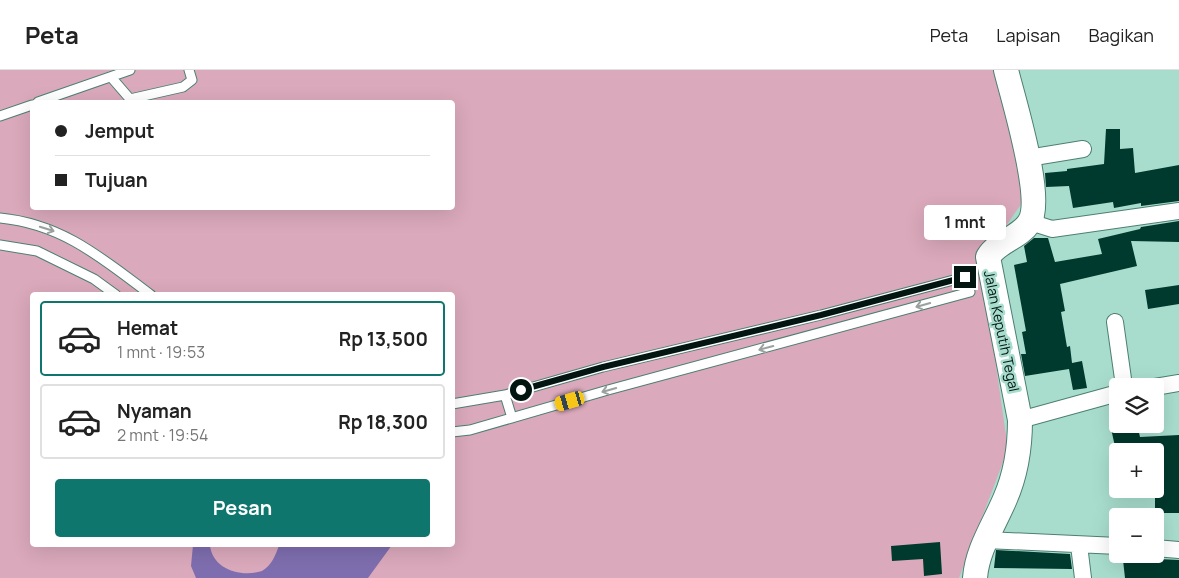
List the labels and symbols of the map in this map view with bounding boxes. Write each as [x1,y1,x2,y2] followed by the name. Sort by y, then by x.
[924,204,1006,240] callout: 1 mnt
[39,225,55,234] one-way arrow
[954,266,976,288] route end
[980,269,1024,393] street label: Jalan Keputih Tegal
[915,300,931,310] one-way arrow
[759,343,775,353] one-way arrow
[510,379,532,401] route start
[601,385,617,395] one-way arrow
[553,390,586,412] car

